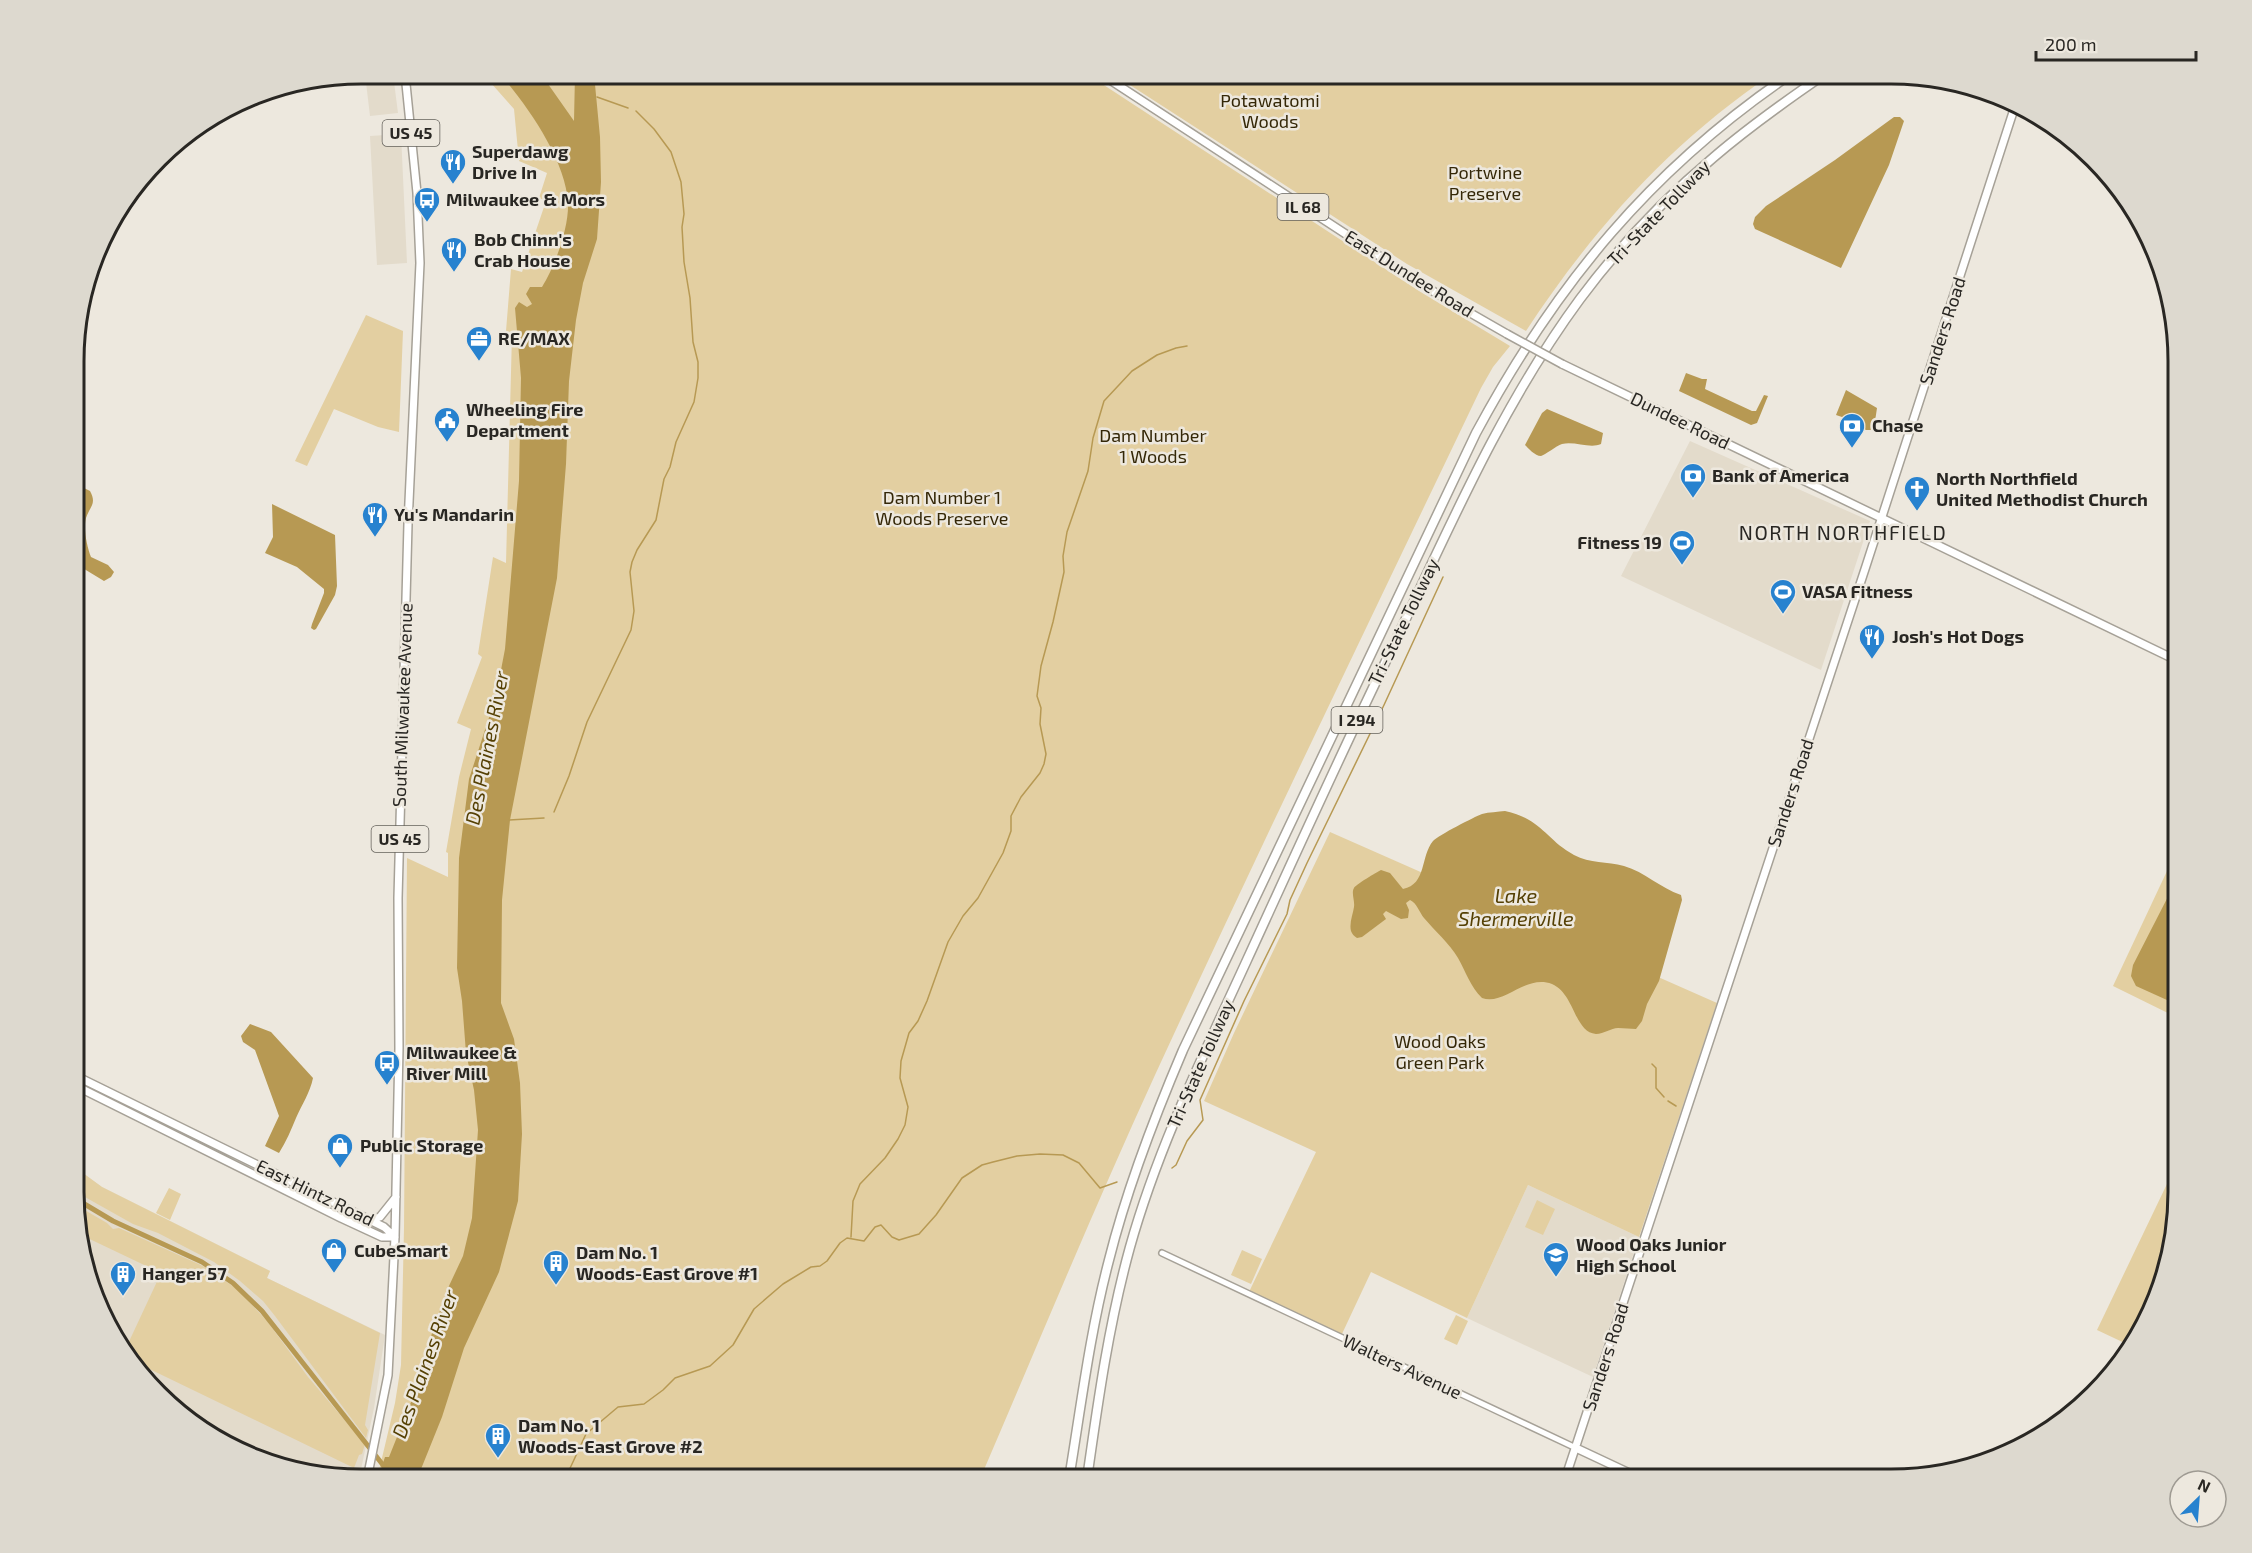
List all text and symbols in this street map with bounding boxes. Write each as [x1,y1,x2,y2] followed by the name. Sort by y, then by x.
[2036,24,2196,62] scale bar
[2045,33,2097,55] text: 200 m
[1220,89,1320,132] park label: Potawatomi Woods
[382,120,440,146] road number: US 45
[472,140,569,183] place label: Superdawg Drive In
[438,147,468,185] restaurant icon: Superdawg Drive In
[1602,155,1715,270] street label: Tri-State Tollway
[1448,161,1522,204] park label: Portwine Preserve
[412,185,442,223] bus stop icon: Milwaukee & Mors
[446,188,605,210] place label: Milwaukee & Mors
[1278,194,1328,220] road number: IL 68
[1341,225,1478,322] street label: East Dundee Road
[474,228,572,271] place label: Bob Chinn's Crab House
[439,235,469,273] restaurant icon: Bob Chinn's Crab House
[1914,274,1970,387] street label: Sanders Road
[464,324,494,362] office icon: RE/MAX
[498,327,570,349] place label: RE/MAX
[1627,387,1734,454] street label: Dundee Road
[466,398,583,441] place label: Wheeling Fire Department
[432,405,462,443] public building icon: Wheeling Fire Department
[1837,411,1867,449] bank icon: Chase
[1872,414,1923,436] place label: Chase
[1099,424,1207,467] park label: Dam Number 1 Woods
[1678,461,1708,499] bank icon: Bank of America
[1712,464,1849,486] place label: Bank of America
[1936,467,2148,510] place label: North Northfield United Methodist Church
[1902,474,1932,512] church icon: North Northfield United Methodist Church
[875,486,1009,529] park label: Dam Number 1 Woods Preserve
[360,500,390,538] restaurant icon: Yu's Mandarin
[394,503,514,525] place label: Yu's Mandarin
[1739,520,1947,544] district label: NORTH NORTHFIELD
[1667,528,1697,566] sports icon: Fitness 19
[1577,531,1662,553] place label: Fitness 19
[1363,554,1444,689] street label: Tri-State Tollway
[1768,577,1798,615] sports icon: VASA Fitness
[1802,580,1913,602] place label: VASA Fitness
[387,602,417,807] street label: South Milwaukee Avenue
[1857,622,1887,660] restaurant icon: Josh's Hot Dogs
[1892,625,2024,647] place label: Josh's Hot Dogs
[459,668,513,827] water label: Des Plaines River
[1332,707,1382,733] road number: I 294
[1762,736,1818,849] street label: Sanders Road
[372,826,428,852] road number: US 45
[1458,883,1574,930] water label: Lake Shermerville
[1162,995,1238,1131] street label: Tri-State Tollway
[1394,1030,1486,1073] park label: Wood Oaks Green Park
[406,1041,517,1084] place label: Milwaukee & River Mill
[372,1048,402,1086] bus stop icon: Milwaukee & River Mill
[325,1131,355,1169] shop icon: Public Storage
[360,1134,483,1156] place label: Public Storage
[253,1154,378,1230] street label: East Hintz Road
[1576,1233,1727,1276] place label: Wood Oaks Junior High School
[319,1236,349,1274] shop icon: CubeSmart
[354,1239,448,1261] place label: CubeSmart
[1541,1240,1571,1278] school or university icon: Wood Oaks Junior High School
[576,1241,758,1284] place label: Dam No. 1 Woods-East Grove #1
[541,1248,571,1286] building icon: Dam No. 1 Woods-East Grove #1
[108,1259,138,1297] building icon: Hanger 57
[142,1262,227,1284] place label: Hanger 57
[386,1285,462,1441] water label: Des Plaines River
[1577,1300,1633,1413] street label: Sanders Road
[1339,1329,1465,1403] street label: Walters Avenue
[518,1414,703,1457] place label: Dam No. 1 Woods-East Grove #2
[483,1421,513,1459] building icon: Dam No. 1 Woods-East Grove #2
[2168,1469,2228,1529] north arrow
[2195,1474,2214,1496] text: N

